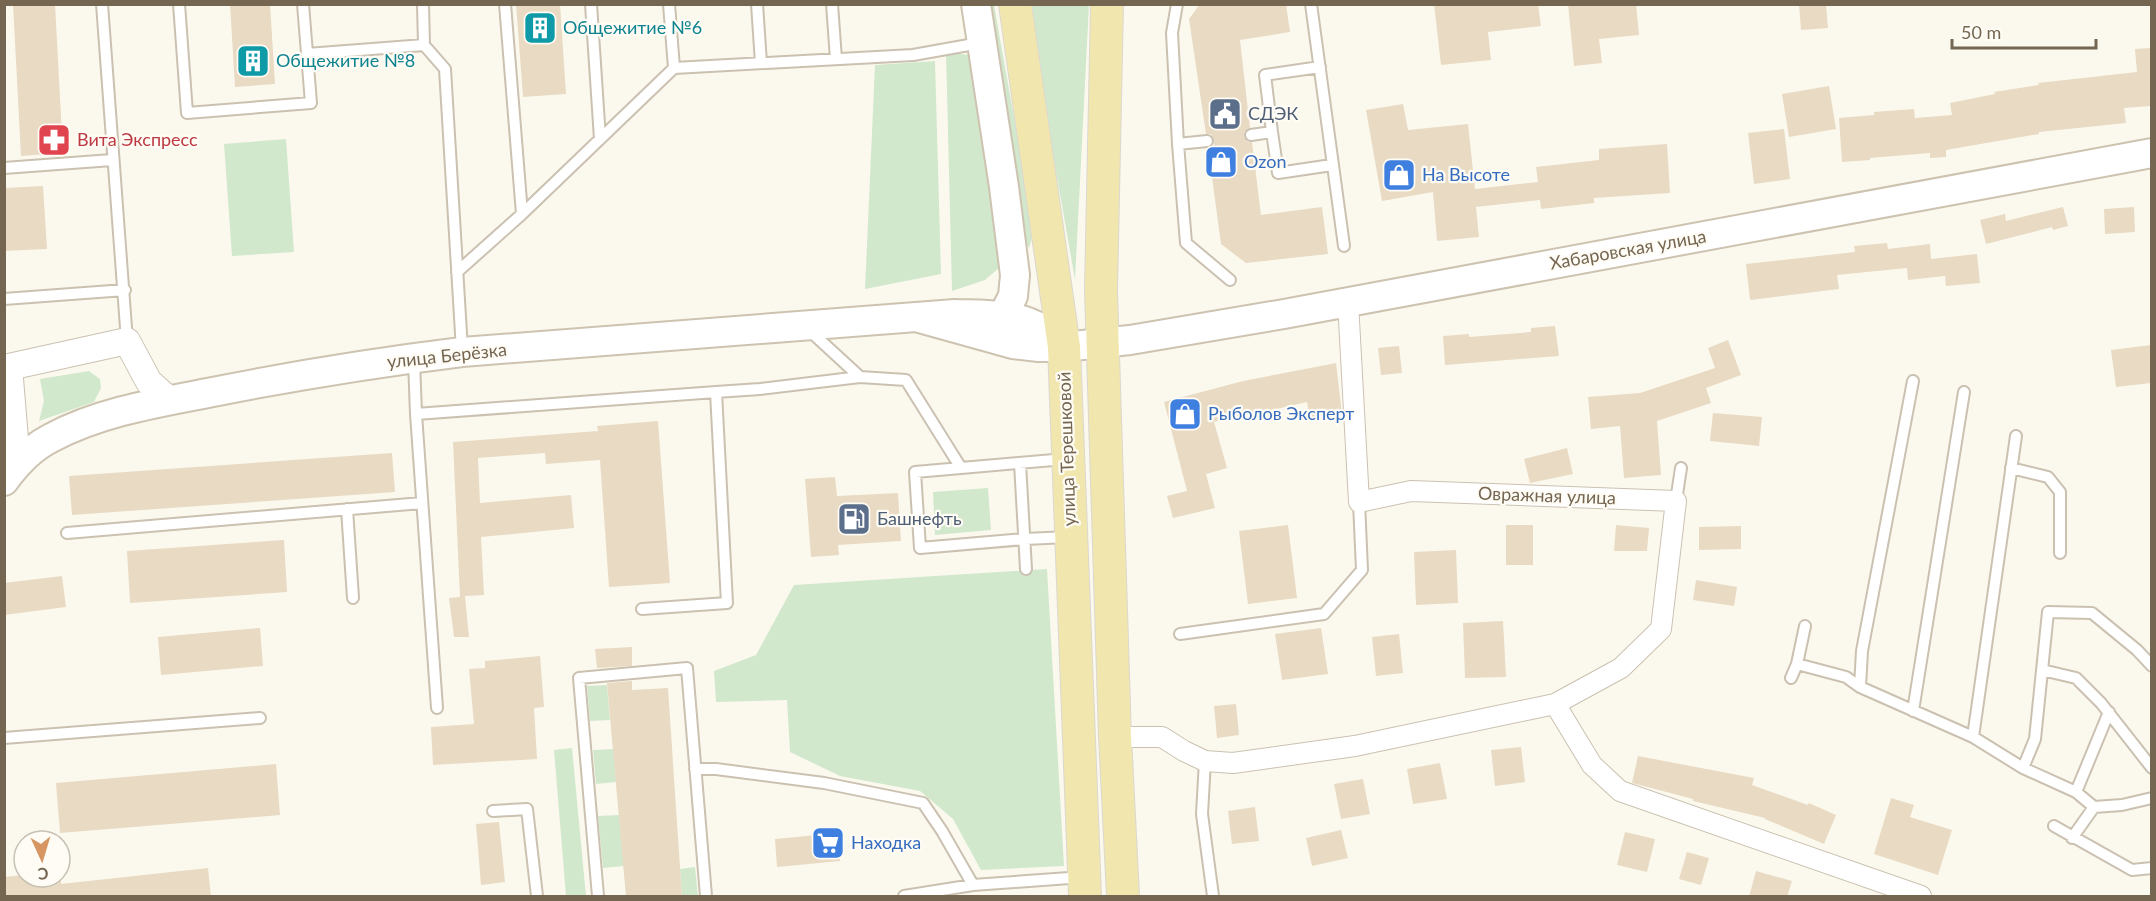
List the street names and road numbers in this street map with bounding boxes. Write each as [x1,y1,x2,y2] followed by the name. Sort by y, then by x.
[1548,224,1708,274] street label: Хабаровская улица
[386,338,508,372] street label: улица Берёзка
[1052,371,1080,527] street label: улица Терешковой
[1478,482,1616,508] street label: Овражная улица

